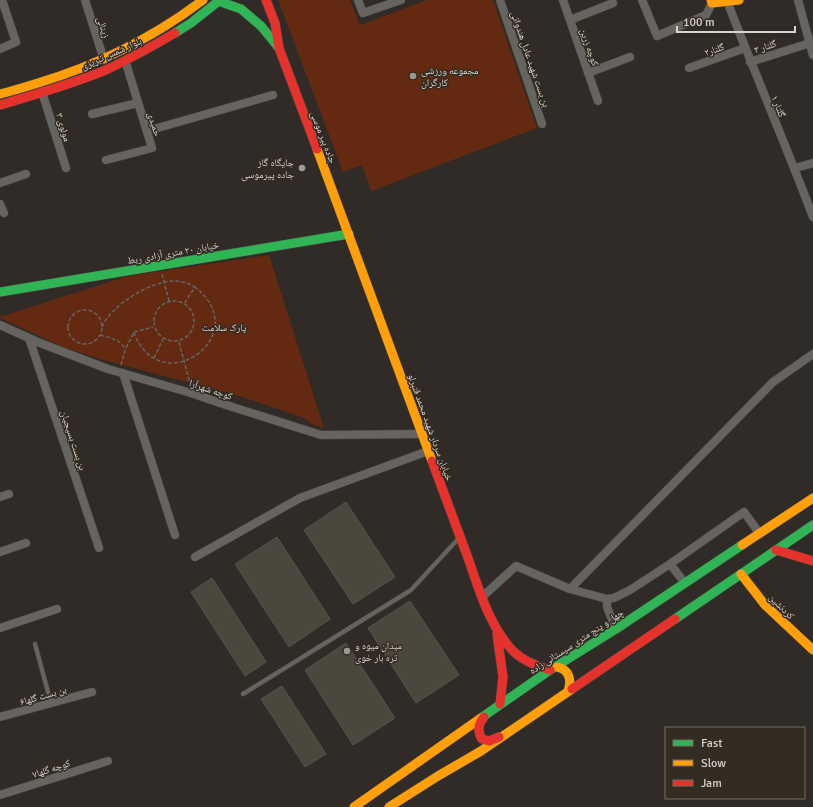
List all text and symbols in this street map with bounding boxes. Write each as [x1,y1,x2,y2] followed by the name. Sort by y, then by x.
[677,8,795,34] scale bar
[508,10,552,109] street label: بن بست شهید عادل هندوانی
[94,15,112,40] street label: زینالی
[683,15,715,30] text: 100 m
[577,27,601,68] street label: کوچه زرین
[79,35,144,73] street label: بلوار شمس تبریزی
[753,38,778,56] street label: گلنار ۳
[703,41,726,59] street label: گلنار۲
[421,65,479,89] place label: مجموعه ورزشی کارگران
[408,71,418,81] marker: مجموعه ورزشی کارگران
[768,94,788,120] street label: ۱ گلنار
[307,109,339,166] street label: جاده پیر موسی
[145,111,164,139] street label: حمیدی
[53,112,73,143] street label: مولوی ۳
[241,157,295,181] place label: جایگاه گاز جاده پیرموسی
[297,163,307,173] marker: جایگاه گاز جاده پیرموسی
[126,239,221,267] street label: خیابان ۲۰ متری آزادی ربط
[202,322,246,334] park label: پارک سلامت
[405,372,455,483] street label: خیابان سردار شهید محمد قنبرلو
[187,377,234,403] street label: کوچه شهرآرا
[58,409,88,472] street label: بن بست بسیجیان
[766,591,797,622] street label: کردنشین
[527,606,627,677] street label: چهل و پنج متری سیستانی زاده
[355,640,403,664] place label: میدان میوه و تره بار خوی
[342,646,352,656] marker: میدان میوه و تره بار خوی
[19,684,68,708] street label: بن بست گلها۶
[665,727,805,799] legend
[701,736,722,751] text: Fast
[701,756,726,771] text: Slow
[31,757,72,781] street label: کوچه گلها۷
[701,776,722,791] text: Jam

